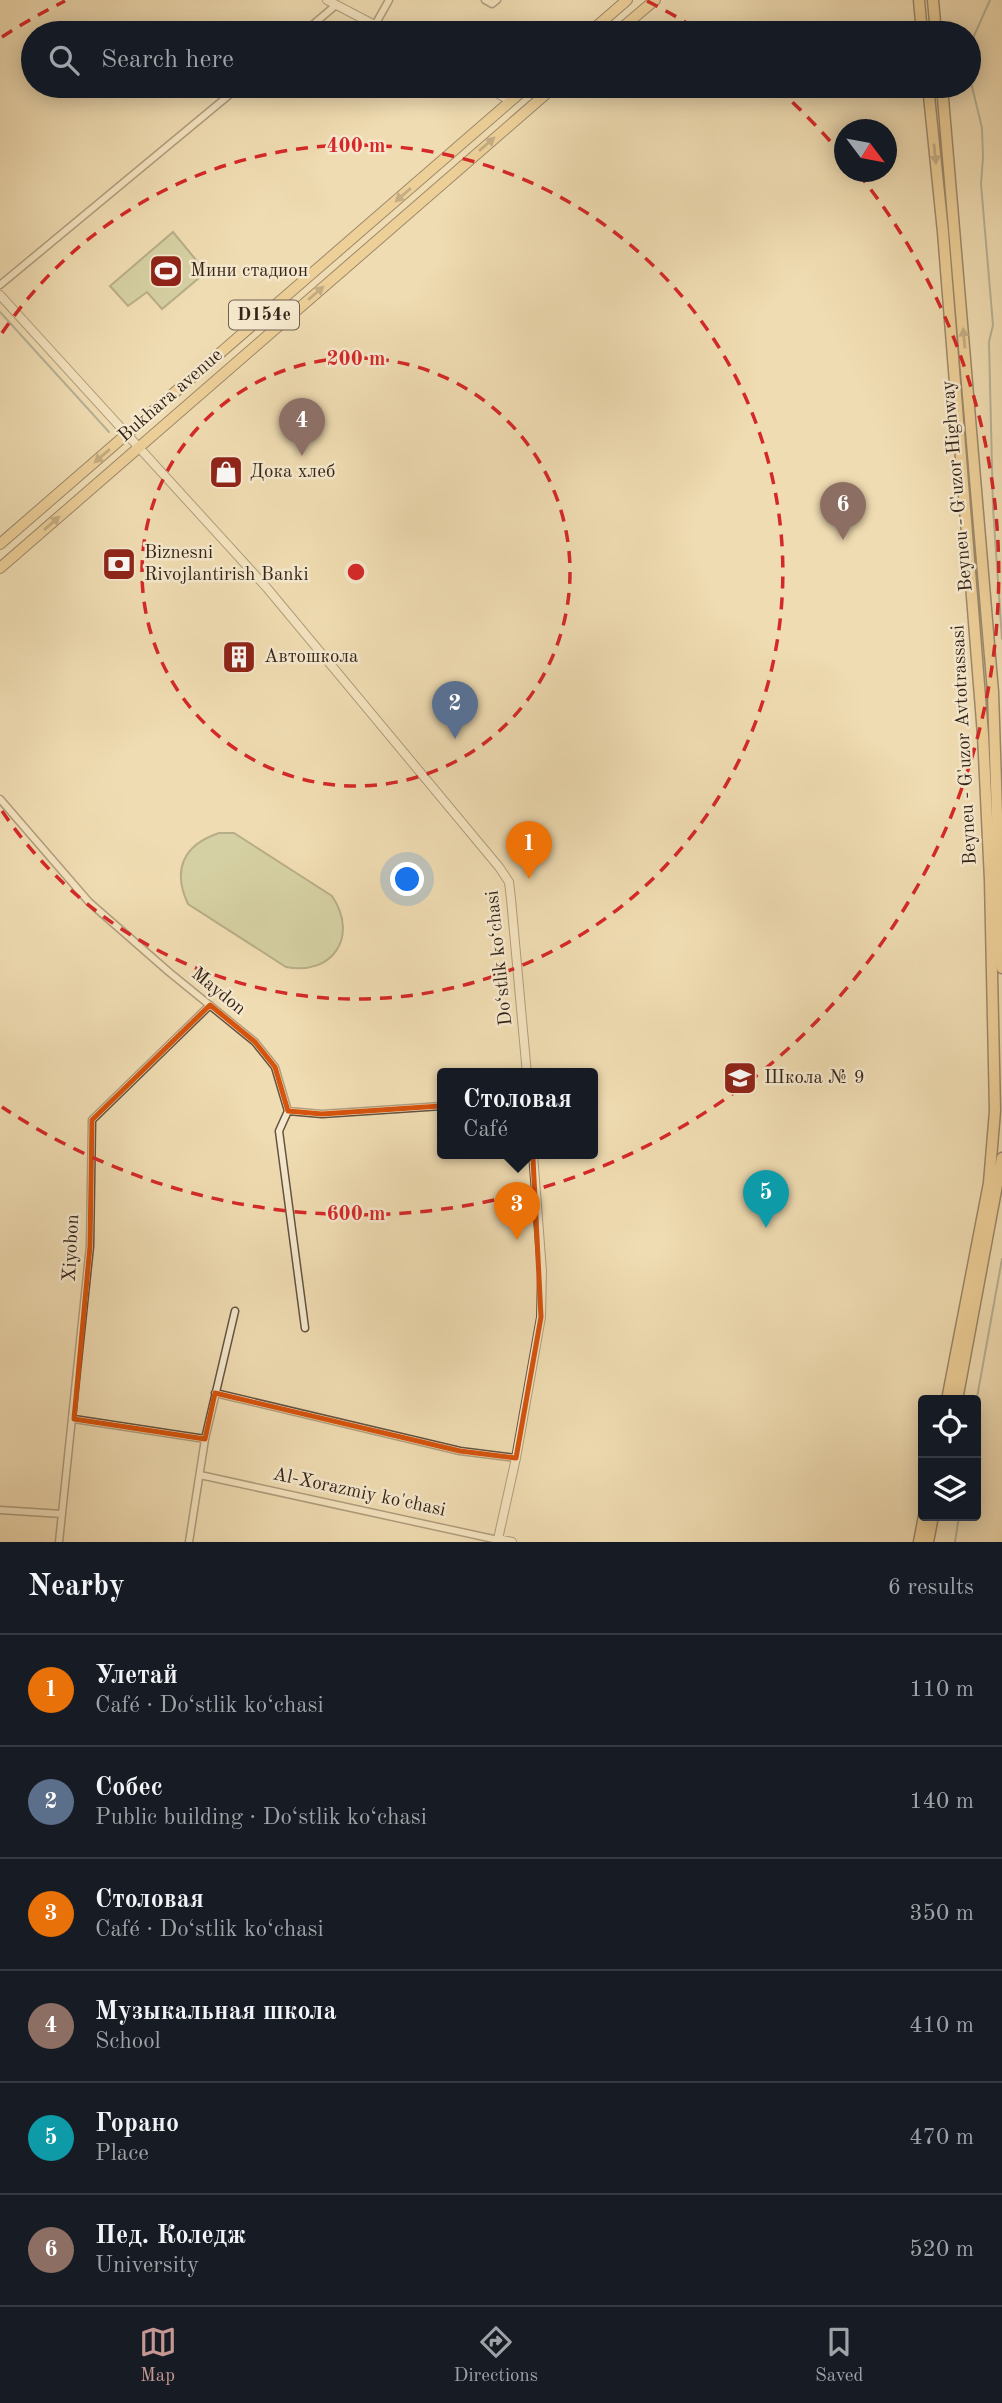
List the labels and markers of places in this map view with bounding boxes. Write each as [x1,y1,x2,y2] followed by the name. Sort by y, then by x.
[147,252,185,290] sports icon: Мини стадион
[190,262,308,281] place label: Мини стадион
[279,398,325,456] pin: 4
[207,453,245,491] shop icon: Дока хлеб
[250,463,335,482] place label: Дока хлеб
[820,482,866,540] pin: 6
[144,544,309,585] place label: Biznesni Rivojlantirish Banki
[100,545,138,583] bank icon: Biznesni Rivojlantirish Banki
[344,560,368,584] centre of rings
[220,638,258,676] building icon: Автошкола
[264,648,359,667] place label: Автошкола
[432,681,478,739] pin: 2
[506,821,552,879] pin: 1
[721,1059,759,1097] school or university icon: Школа № 9
[764,1069,865,1088] place label: Школа № 9
[743,1170,789,1228] pin: 5
[494,1182,540,1240] pin: 3

